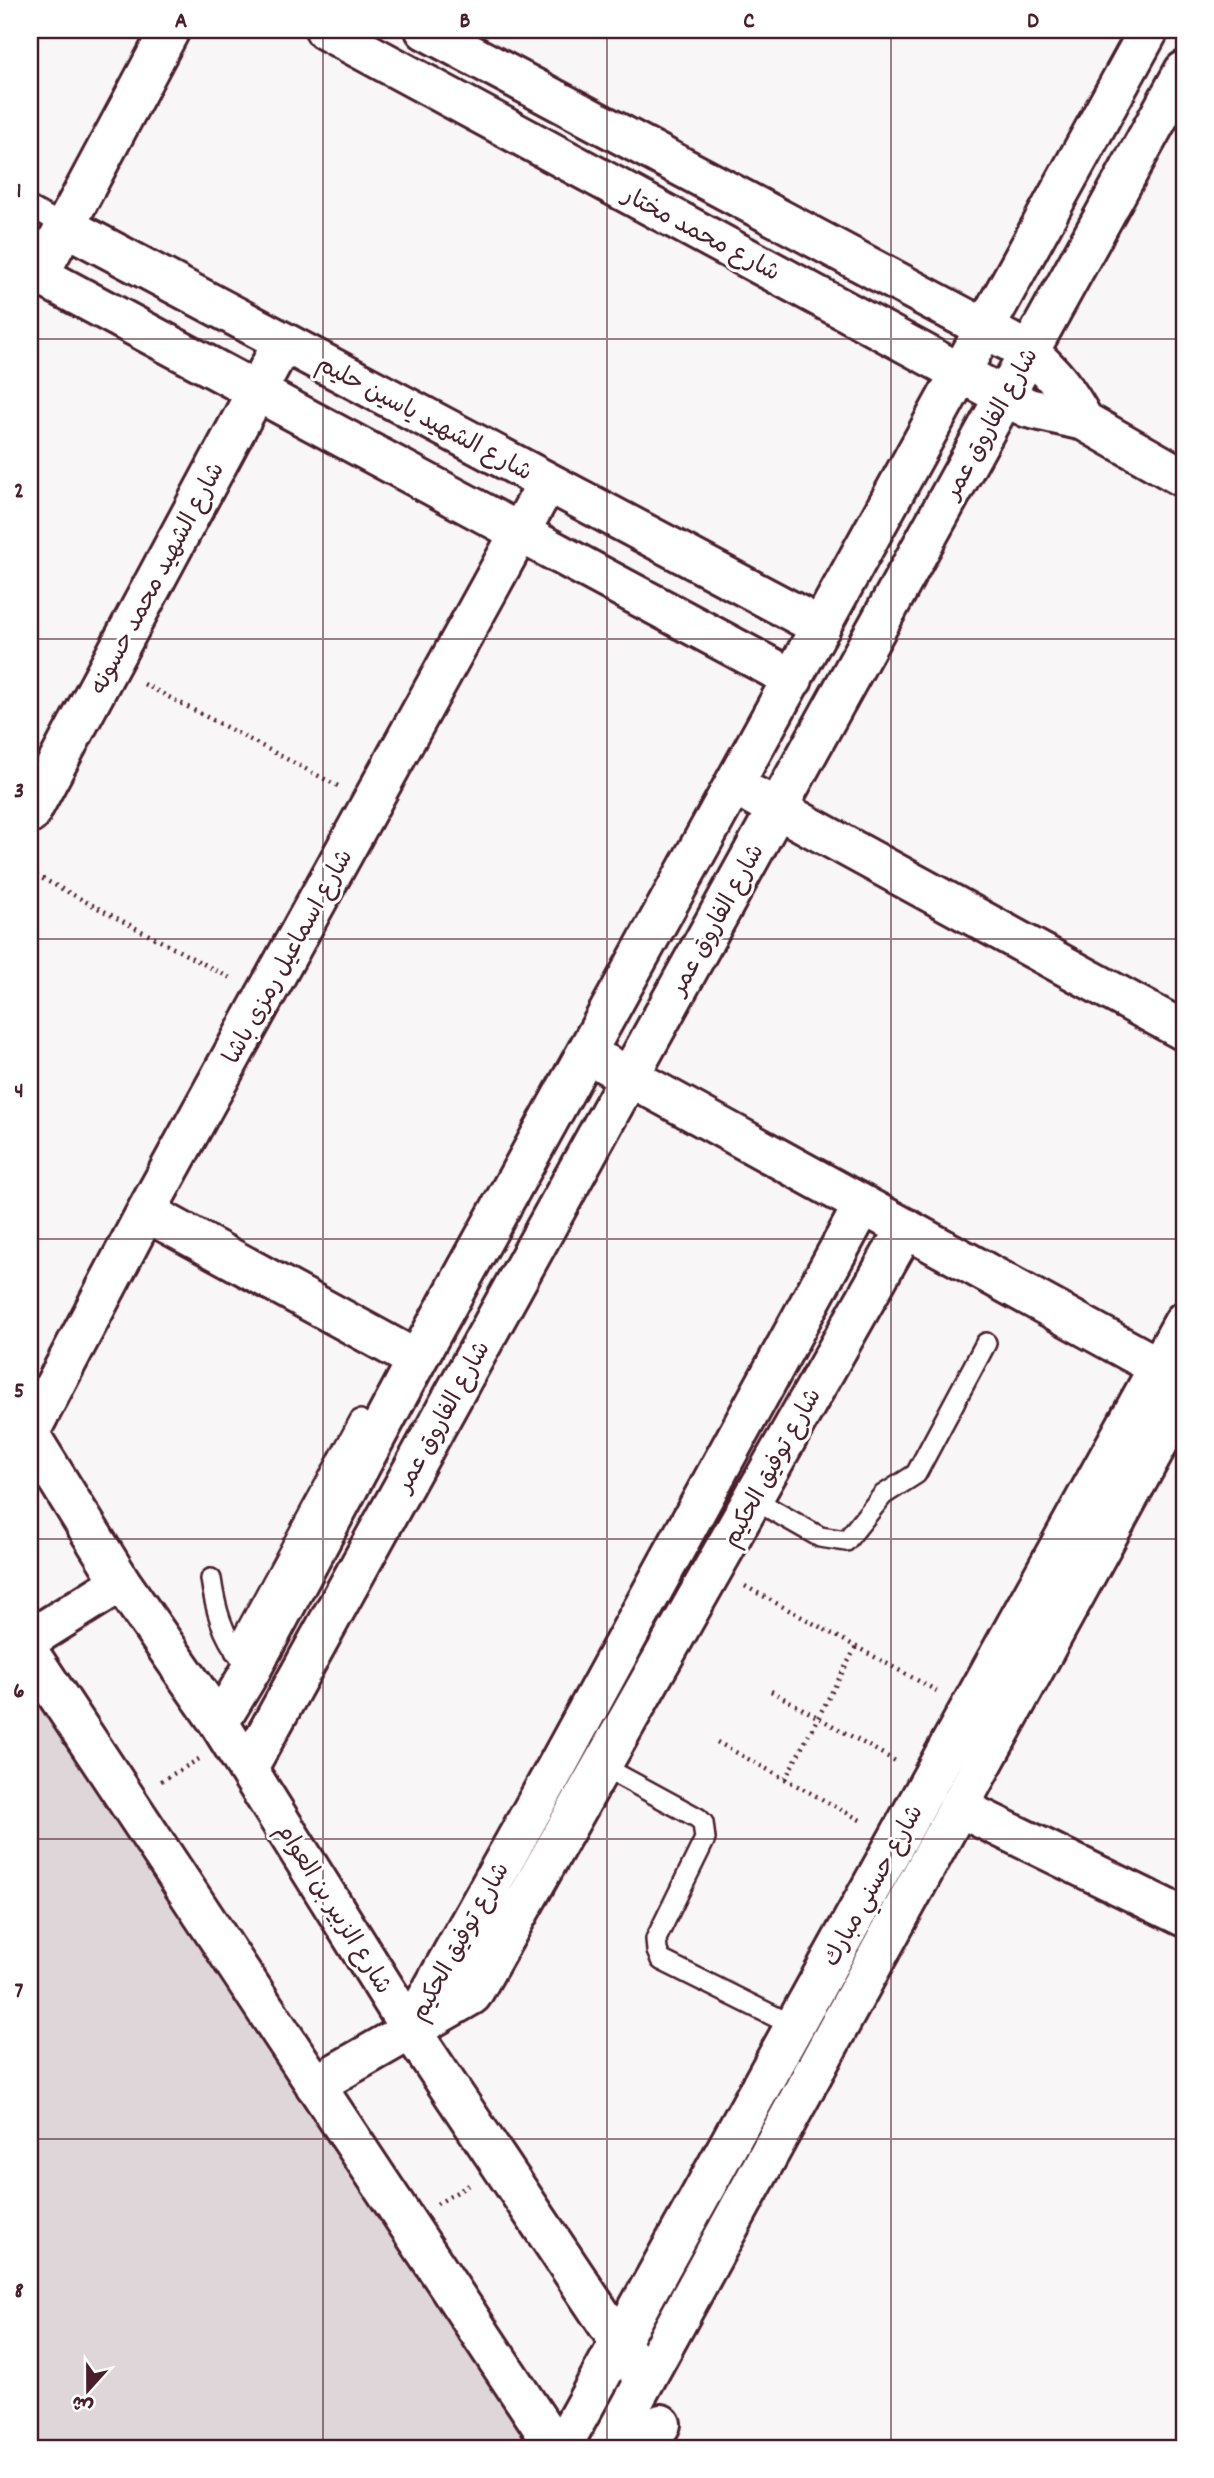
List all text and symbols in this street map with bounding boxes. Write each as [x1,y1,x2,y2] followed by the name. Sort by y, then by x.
[175,6,187,39] text: A
[460,6,471,39] text: B
[743,6,755,39] text: C
[1027,6,1039,39] text: D
[16,176,22,209] text: 1
[614,179,785,291] street label: شارع محمد مختار
[936,343,1048,508] street label: شارع الفاروق عمر
[310,348,537,491] street label: شارع الشهيد ياسين حليم
[83,457,235,702] street label: شارع الشهيد محمد حسونه
[14,476,24,509] text: 2
[14,776,24,809] text: 3
[662,839,774,1004] street label: شارع الفاروق عمر
[216,844,363,1071] street label: شارع اسماعيل رمزى باشا
[14,1076,24,1109] text: 4
[388,1336,500,1501] street label: شارع الفاروق عمر
[14,1376,24,1409] text: 5
[716,1383,831,1554] street label: شارع توفيق الحكيم
[13,1676,25,1709] text: 6
[816,1799,934,1974] street label: شارع حسني مبارك
[266,1818,399,2002] street label: شارع الزبير بن العوام
[404,1857,519,2028] street label: شارع توفيق الحكيم
[15,1976,24,2009] text: 7
[14,2276,24,2309] text: 8
[52,2356,122,2426] north arrow
[68,2386,98,2419] text: ش

